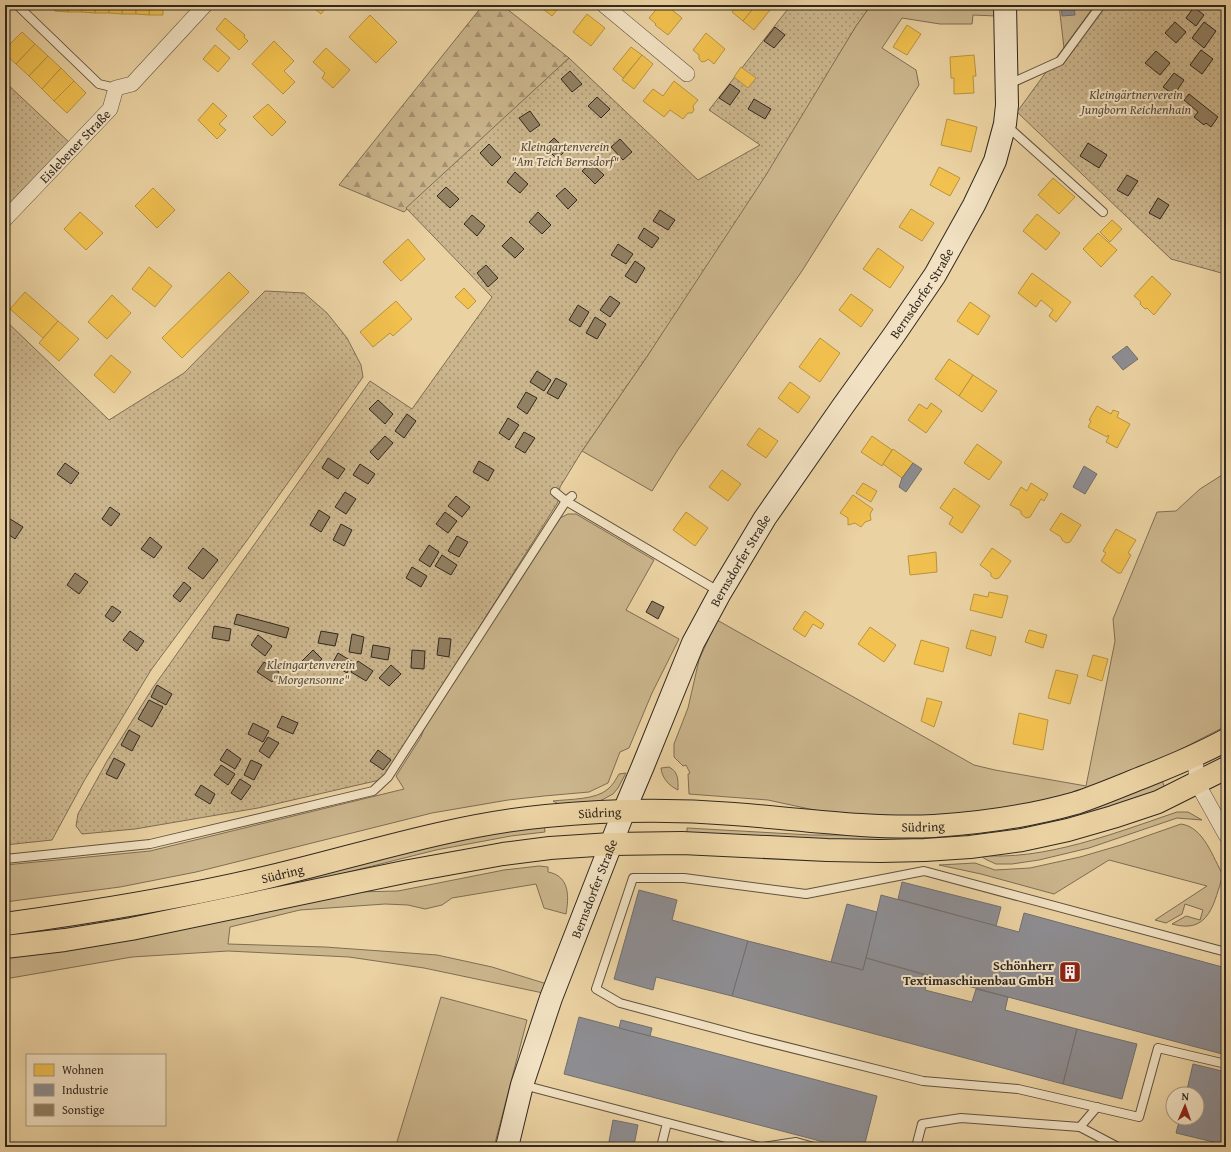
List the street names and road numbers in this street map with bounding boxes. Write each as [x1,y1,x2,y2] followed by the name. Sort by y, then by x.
[35,105,115,187] street label: Eislebener Straße
[885,244,958,342] street label: Bernsdorfer Straße
[705,510,775,610] street label: Bernsdorfer Straße
[577,802,622,823] street label: Südring
[901,816,946,836] street label: Südring
[566,836,622,941] street label: Bernsdorfer Straße
[259,859,306,888] street label: Südring

